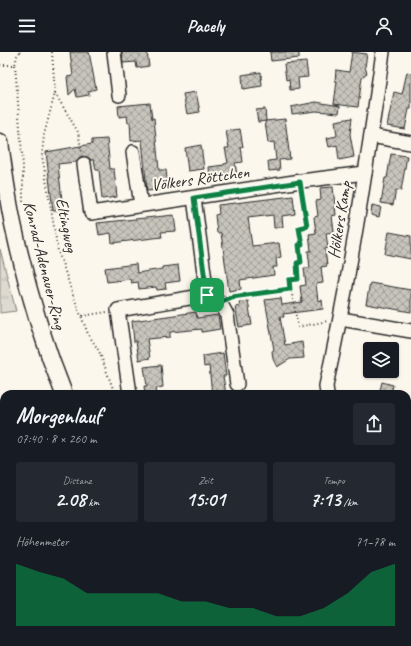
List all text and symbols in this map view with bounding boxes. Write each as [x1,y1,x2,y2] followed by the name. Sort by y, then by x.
[16,15,38,37] icon: menu
[187,15,224,37] text: Pacely
[373,15,395,37] icon: person
[150,161,251,196] street label: Völkers Röttchen
[323,178,356,260] street label: Hölkers Kamp
[51,196,82,255] street label: Eltingweg
[18,199,71,333] street label: Konrad-Adenauer-Ring
[190,278,224,312] pin
[196,284,218,306] icon: arrive
[363,342,399,378] map controls
[363,342,399,378] button: layers
[16,402,101,430] text: Morgenlauf
[353,403,395,445] button: share
[16,431,97,447] text: 07:40 · 8 × 260 m
[63,473,92,487] text: Distanz
[198,473,213,487] text: Zeit
[323,473,345,487] text: Tempo
[55,487,86,512] text: 2.08
[186,487,225,512] text: 15:01
[310,487,341,512] text: 7:13
[86,495,99,509] text: km
[341,495,358,509] text: /km
[16,534,69,550] text: Höhenmeter
[355,534,395,550] text: 71–78 m

